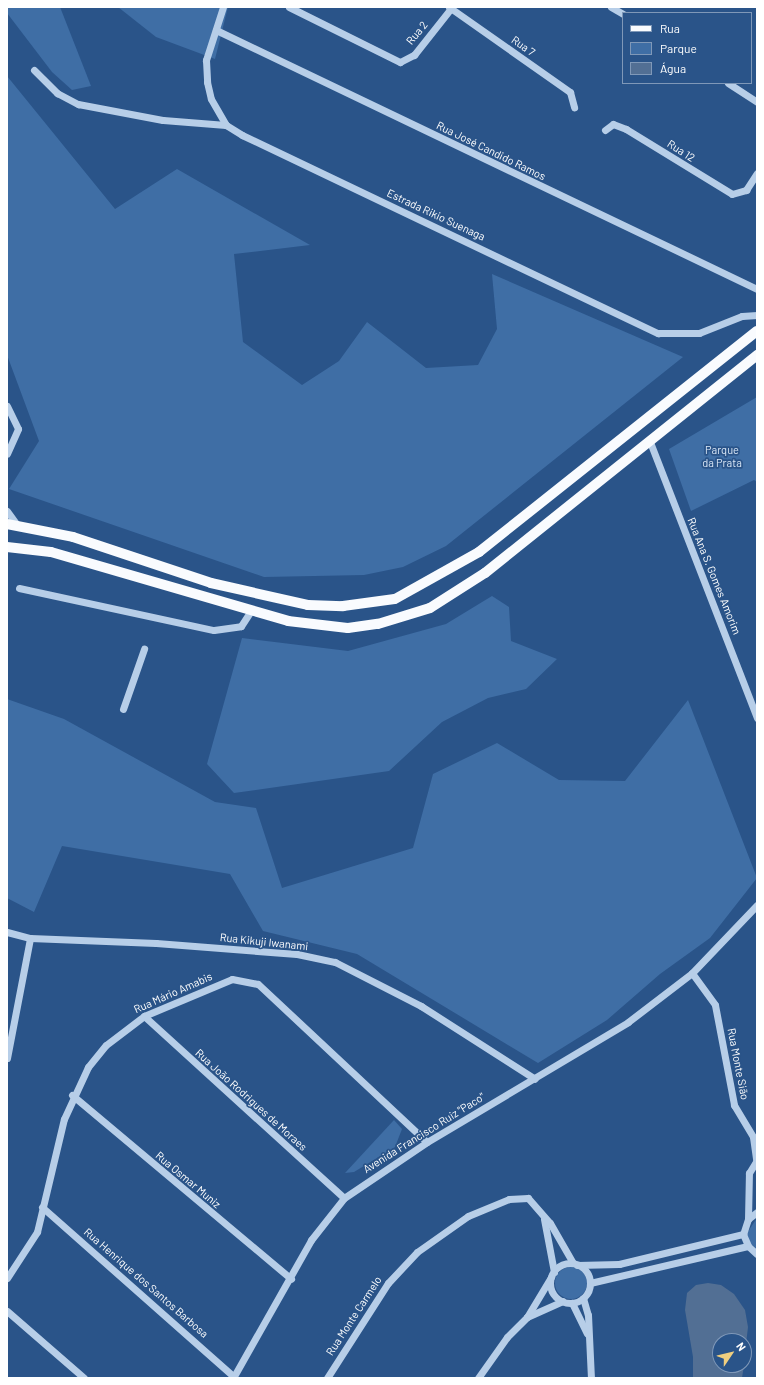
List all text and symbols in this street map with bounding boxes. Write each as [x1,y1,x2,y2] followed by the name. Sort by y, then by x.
[622,12,752,84] legend
[404,19,430,47] street label: Rua 2
[660,21,680,35] text: Rua
[509,33,537,59] street label: Rua 7
[660,41,697,55] text: Parque
[660,61,686,75] text: Água
[434,119,548,183] street label: Rua José Candido Ramos
[665,137,697,165] street label: Rua 12
[385,186,487,244] street label: Estrada Rikio Suenaga
[702,444,742,470] park label: Parque da Prata
[684,516,744,636] street label: Rua Ana S. Gomes Amorim
[219,931,309,953] street label: Rua Kikuji Iwanami
[132,970,214,1016] street label: Rua Mário Amabis
[725,1027,751,1101] street label: Rua Monte Sião
[192,1046,310,1154] street label: Rua João Rodrigues de Moraes
[361,1090,487,1176] street label: Avenida Francisco Ruiz "Paco"
[153,1149,223,1211] street label: Rua Osmar Muniz
[81,1225,211,1341] street label: Rua Henrique dos Santos Barbosa
[323,1274,385,1358] street label: Rua Monte Carmelo
[712,1333,752,1373] north arrow
[734,1340,749,1353] text: N

